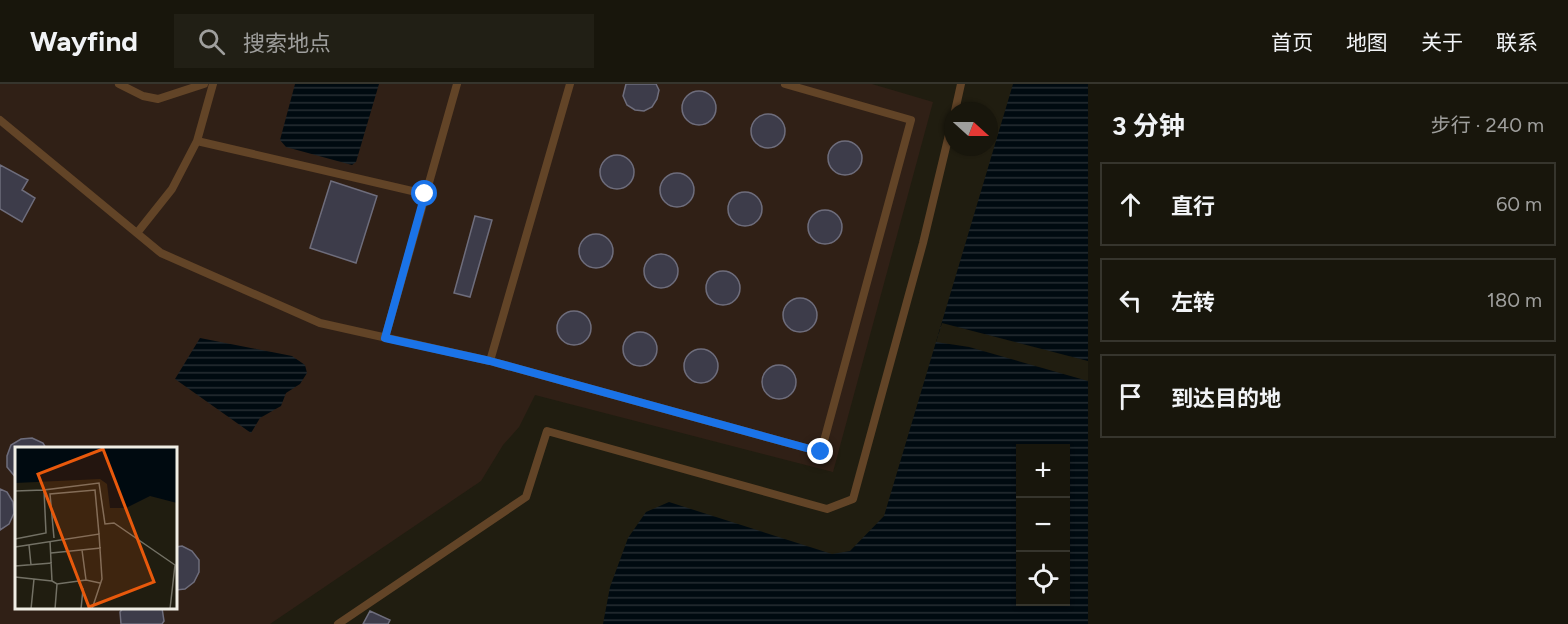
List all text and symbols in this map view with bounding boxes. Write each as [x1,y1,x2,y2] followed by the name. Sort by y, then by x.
[174,14,594,68] search box
[30,24,138,58] text: Wayfind
[195,25,228,58] icon: search
[243,30,331,57] text: 搜索地点
[1271,30,1313,55] text: 首页
[1346,30,1388,55] text: 地图
[1421,30,1463,55] text: 关于
[1496,30,1538,55] text: 联系
[944,102,998,156] north arrow
[1112,110,1185,142] text: 3 分钟
[1431,113,1544,137] text: 步行 · 240 m
[411,180,437,206] route start
[1114,188,1147,221] icon: ahead
[1496,192,1542,216] text: 60 m
[1171,193,1215,220] text: 直行
[1114,284,1147,317] icon: left
[1487,288,1542,312] text: 180 m
[1171,289,1215,316] text: 左转
[1114,380,1147,413] icon: arrive
[1171,385,1281,412] text: 到达目的地
[807,438,833,464] route end
[1016,444,1070,606] map controls
[1016,444,1070,498] button: +
[15,447,177,609] inset map
[1016,498,1070,552] button: −
[1016,552,1070,606] button: locate

